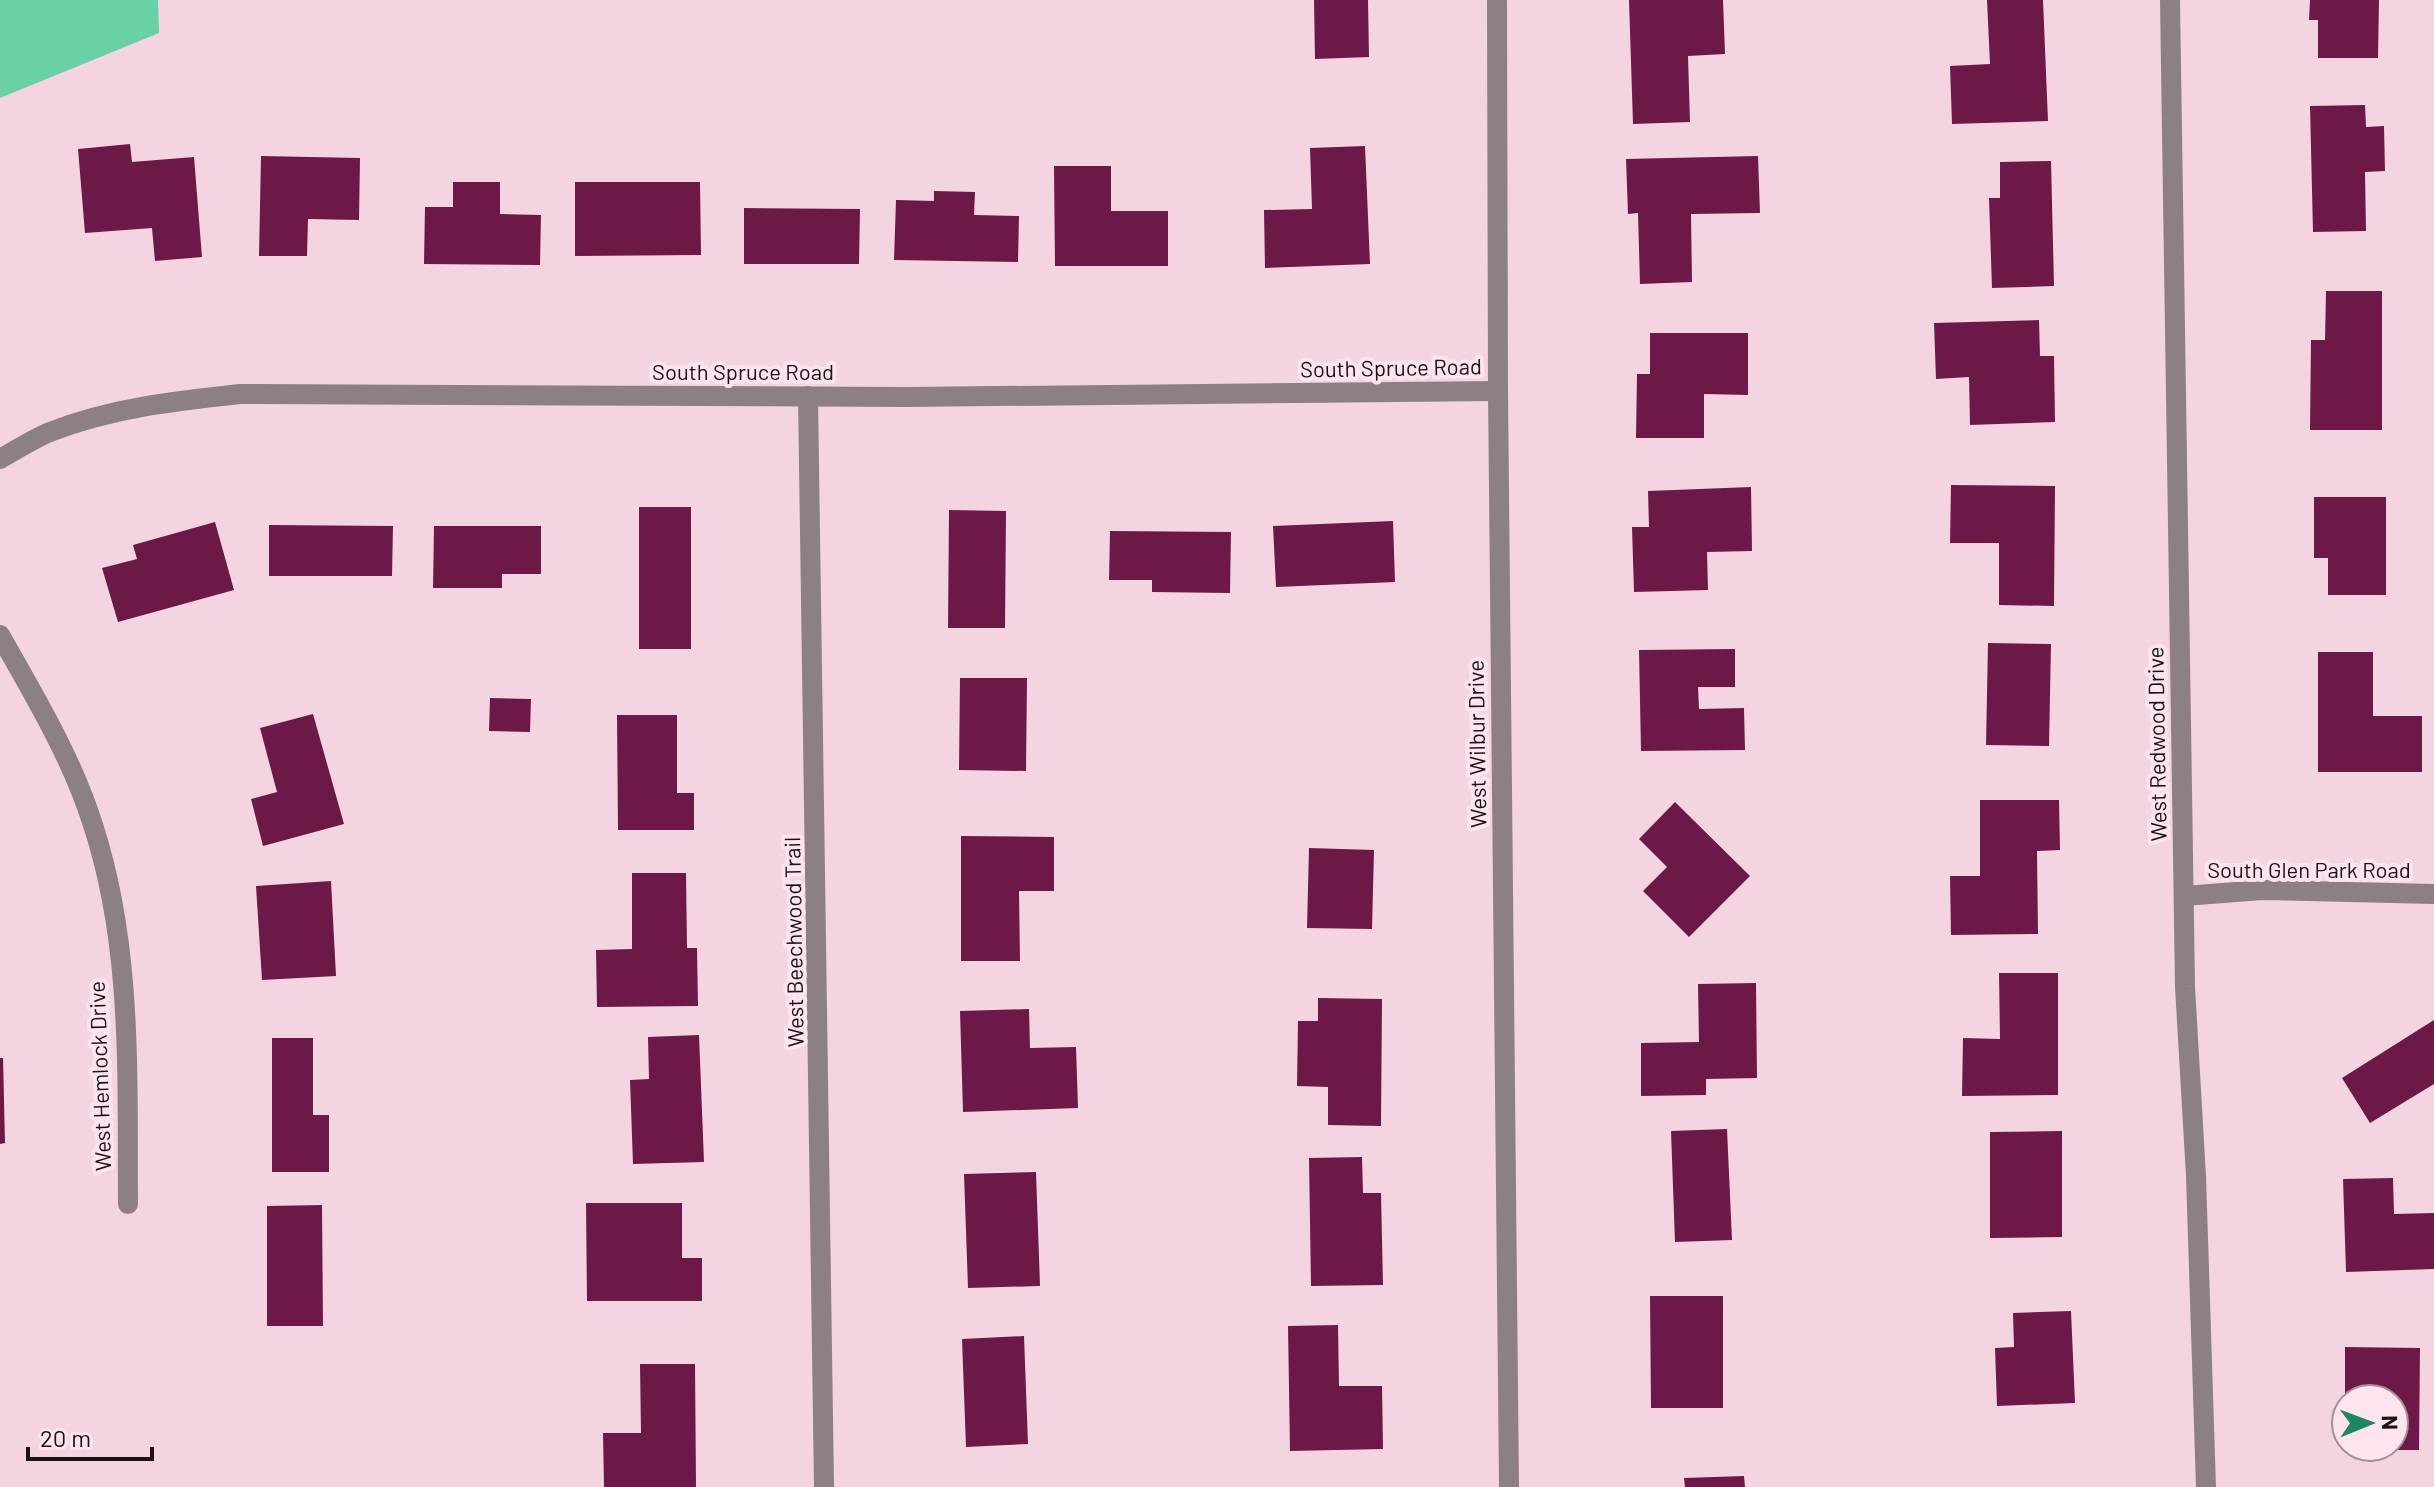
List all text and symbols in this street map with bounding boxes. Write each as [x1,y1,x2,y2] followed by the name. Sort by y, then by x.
[1300,352,1482,382] street label: South Spruce Road
[652,358,834,384] street label: South Spruce Road
[2141,646,2171,842] street label: West Redwood Drive
[1462,660,1490,828] street label: West Wilbur Drive
[778,837,808,1047] street label: West Beechwood Trail
[2207,856,2411,882] street label: South Glen Park Road
[83,981,115,1171] street label: West Hemlock Drive
[2330,1383,2410,1463] north arrow
[28,1411,152,1461] scale bar
[2378,1415,2404,1430] text: N
[40,1423,91,1452] text: 20 m

